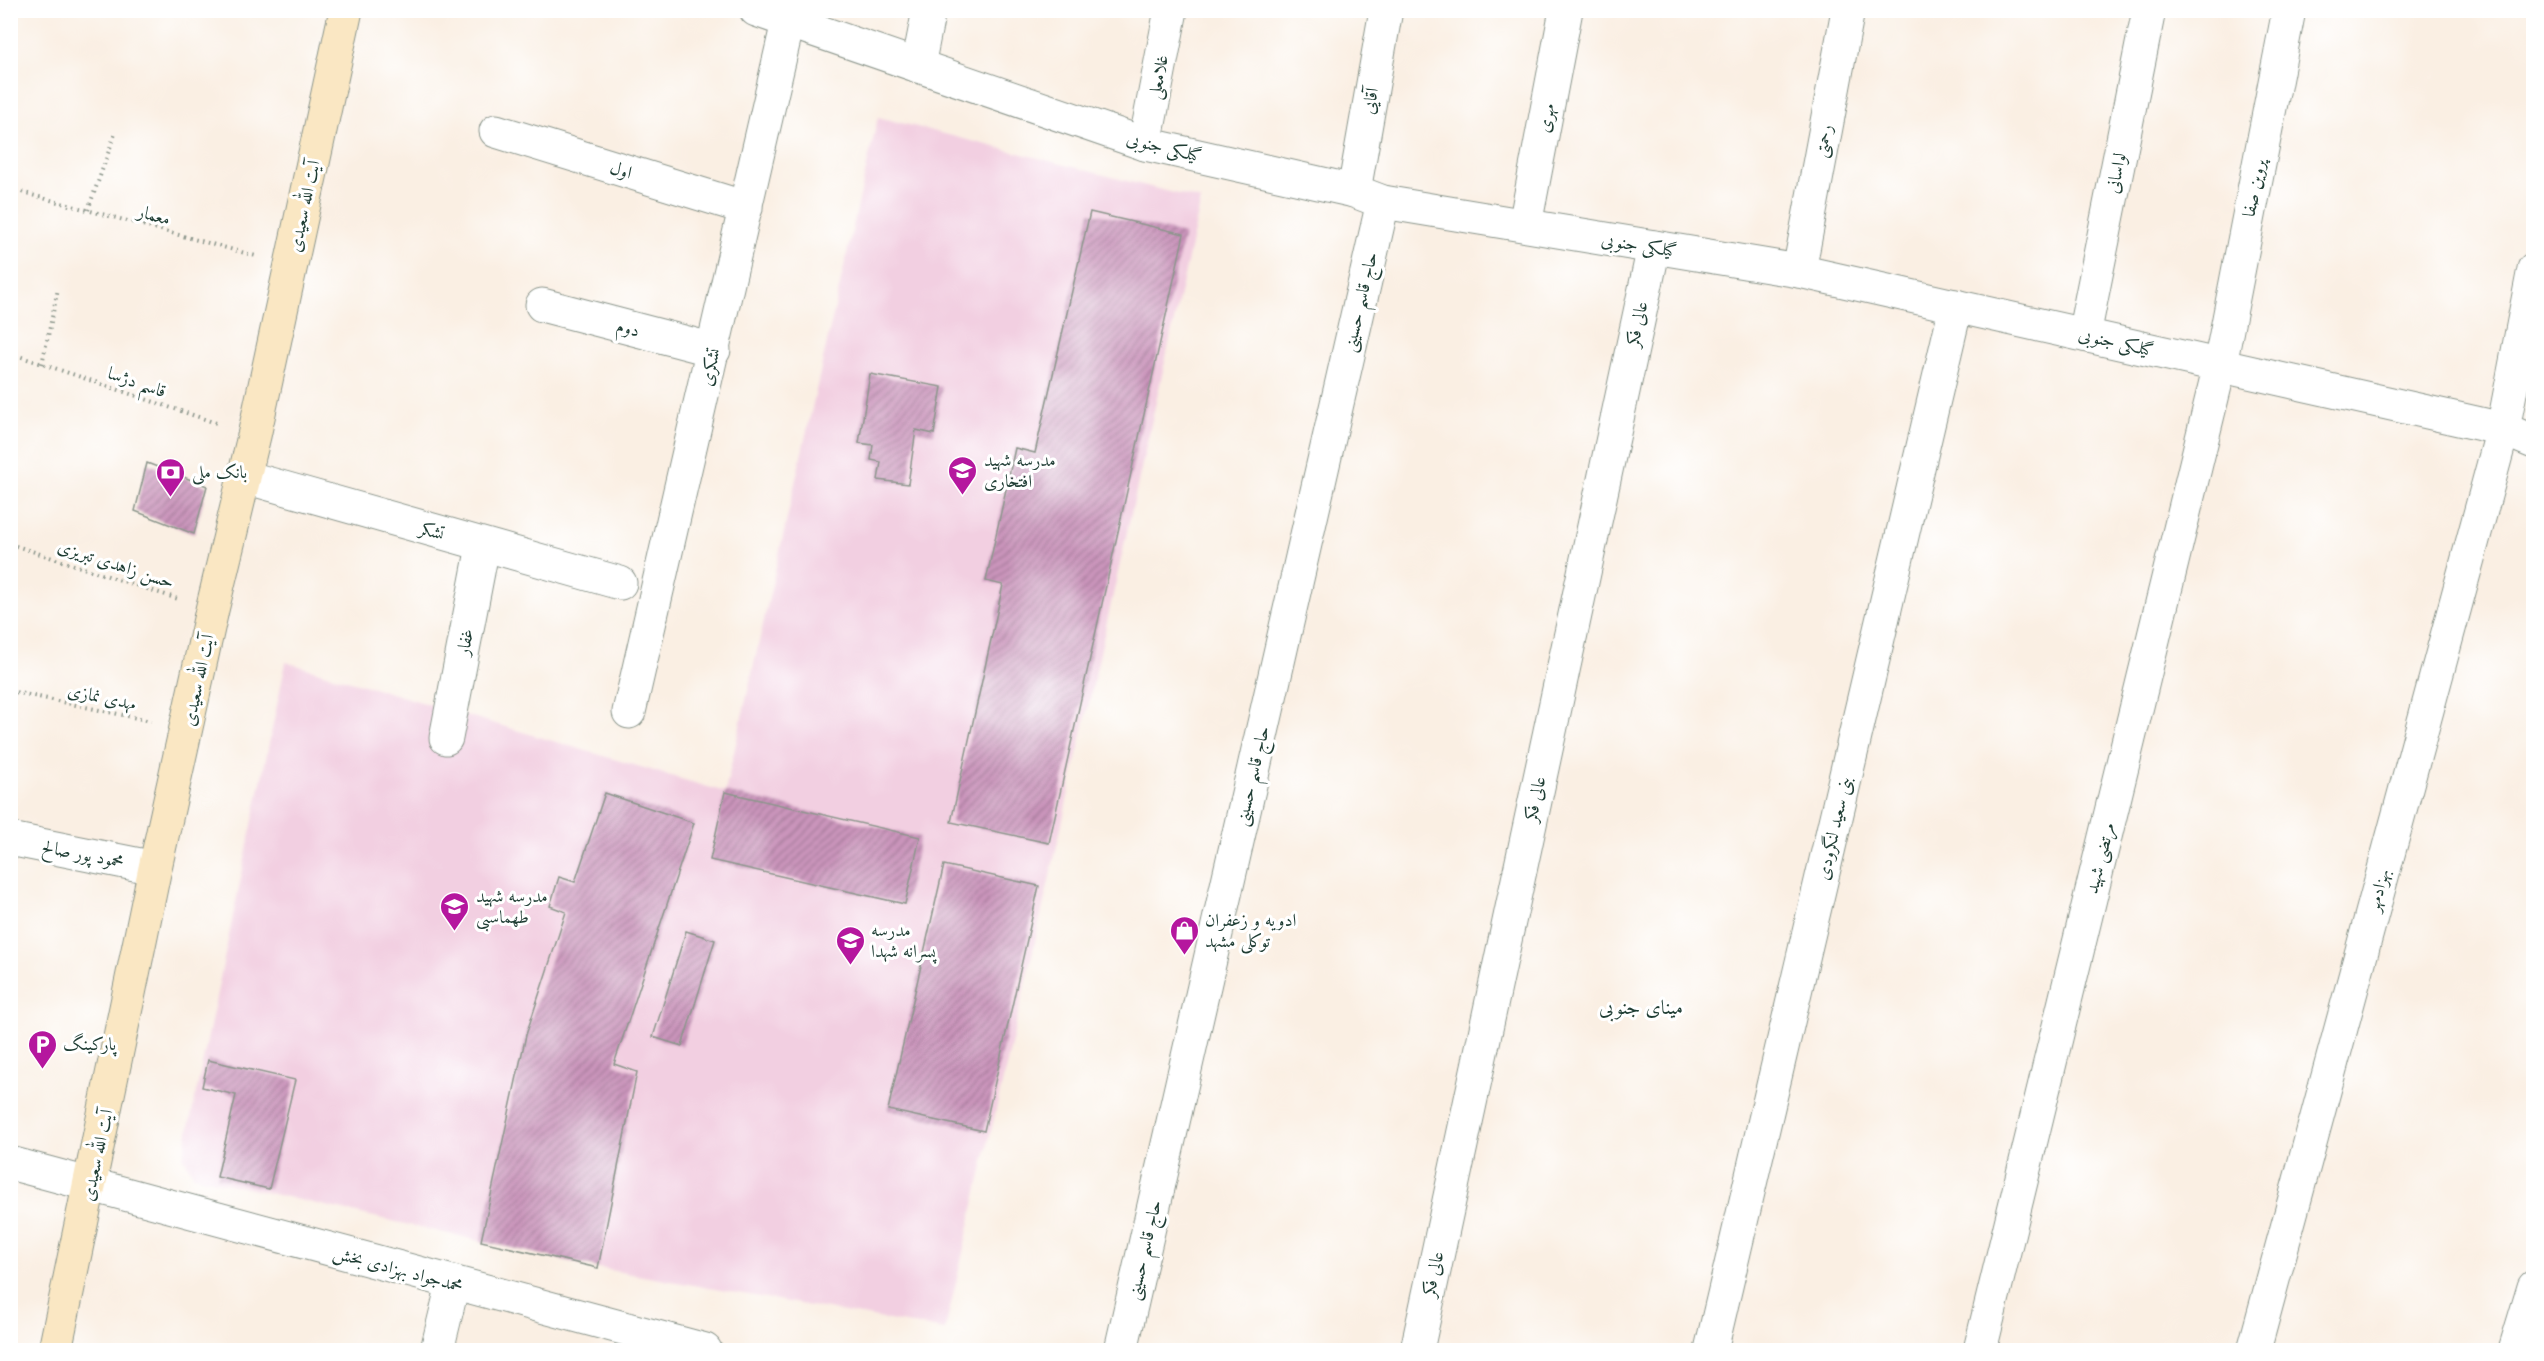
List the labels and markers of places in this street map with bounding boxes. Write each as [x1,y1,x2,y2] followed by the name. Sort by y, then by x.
[984,449,1056,492] place label: مدرسه شهید افتخاری
[947,454,979,496] school or university icon: مدرسه شهید افتخاری
[155,456,187,498] bank icon: بانک ملی
[192,461,247,485] place label: بانک ملی
[476,885,548,932] place label: مدرسه شهید طهماسبی
[439,890,471,932] school or university icon: مدرسه شهید طهماسبی
[1205,909,1296,954] place label: ادویه و زعفران توکلی مشهد
[1168,914,1200,956] shop icon: ادویه و زعفران توکلی مشهد
[871,919,937,964] place label: مدرسه پسرانه شهدا
[834,924,866,966] school or university icon: مدرسه پسرانه شهدا
[26,1028,58,1070] parking icon: پارکینگ
[63,1032,118,1057] place label: پارکینگ

